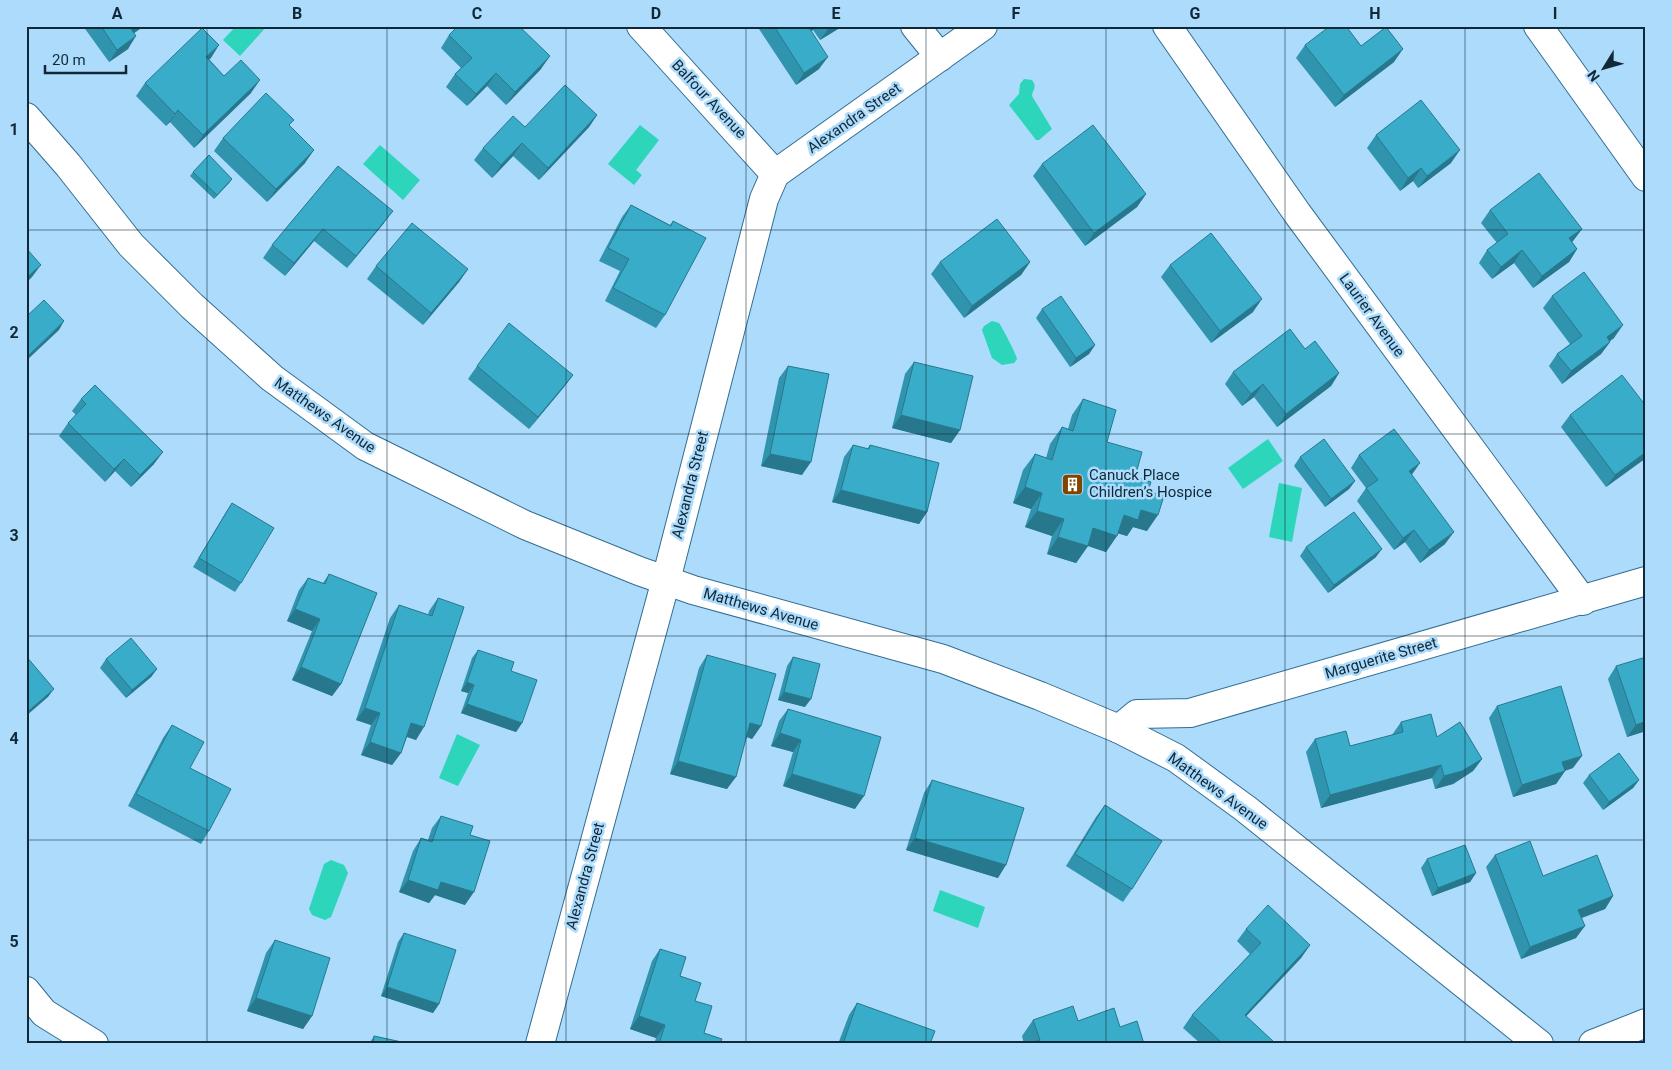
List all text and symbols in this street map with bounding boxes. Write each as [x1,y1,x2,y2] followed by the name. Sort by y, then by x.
[112,4,123,23] text: A
[292,4,302,23] text: B
[472,4,482,23] text: C
[651,4,661,23] text: D
[832,4,841,23] text: E
[1012,4,1021,23] text: F
[1190,4,1201,23] text: G
[1369,4,1381,23] text: H
[1553,4,1557,23] text: I
[45,42,126,74] scale bar
[1580,42,1630,92] north arrow
[52,51,86,69] text: 20 m
[668,56,750,142] street label: Balfour Avenue
[1584,67,1603,85] text: N
[804,79,904,157] street label: Alexandra Street
[9,120,19,139] text: 1
[1336,270,1408,360] street label: Laurier Avenue
[9,323,19,342] text: 2
[271,373,379,457] street label: Matthews Avenue
[668,429,712,541] street label: Alexandra Street
[1089,466,1212,501] place label: Canuck Place Children’s Hospice
[1061,472,1085,496] building icon: Canuck Place Children’s Hospice
[9,526,19,545] text: 3
[701,584,821,634] street label: Matthews Avenue
[1323,633,1439,683] street label: Marguerite Street
[9,729,19,748] text: 4
[1165,749,1271,833] street label: Matthews Avenue
[562,820,608,931] street label: Alexandra Street
[9,932,19,951] text: 5

